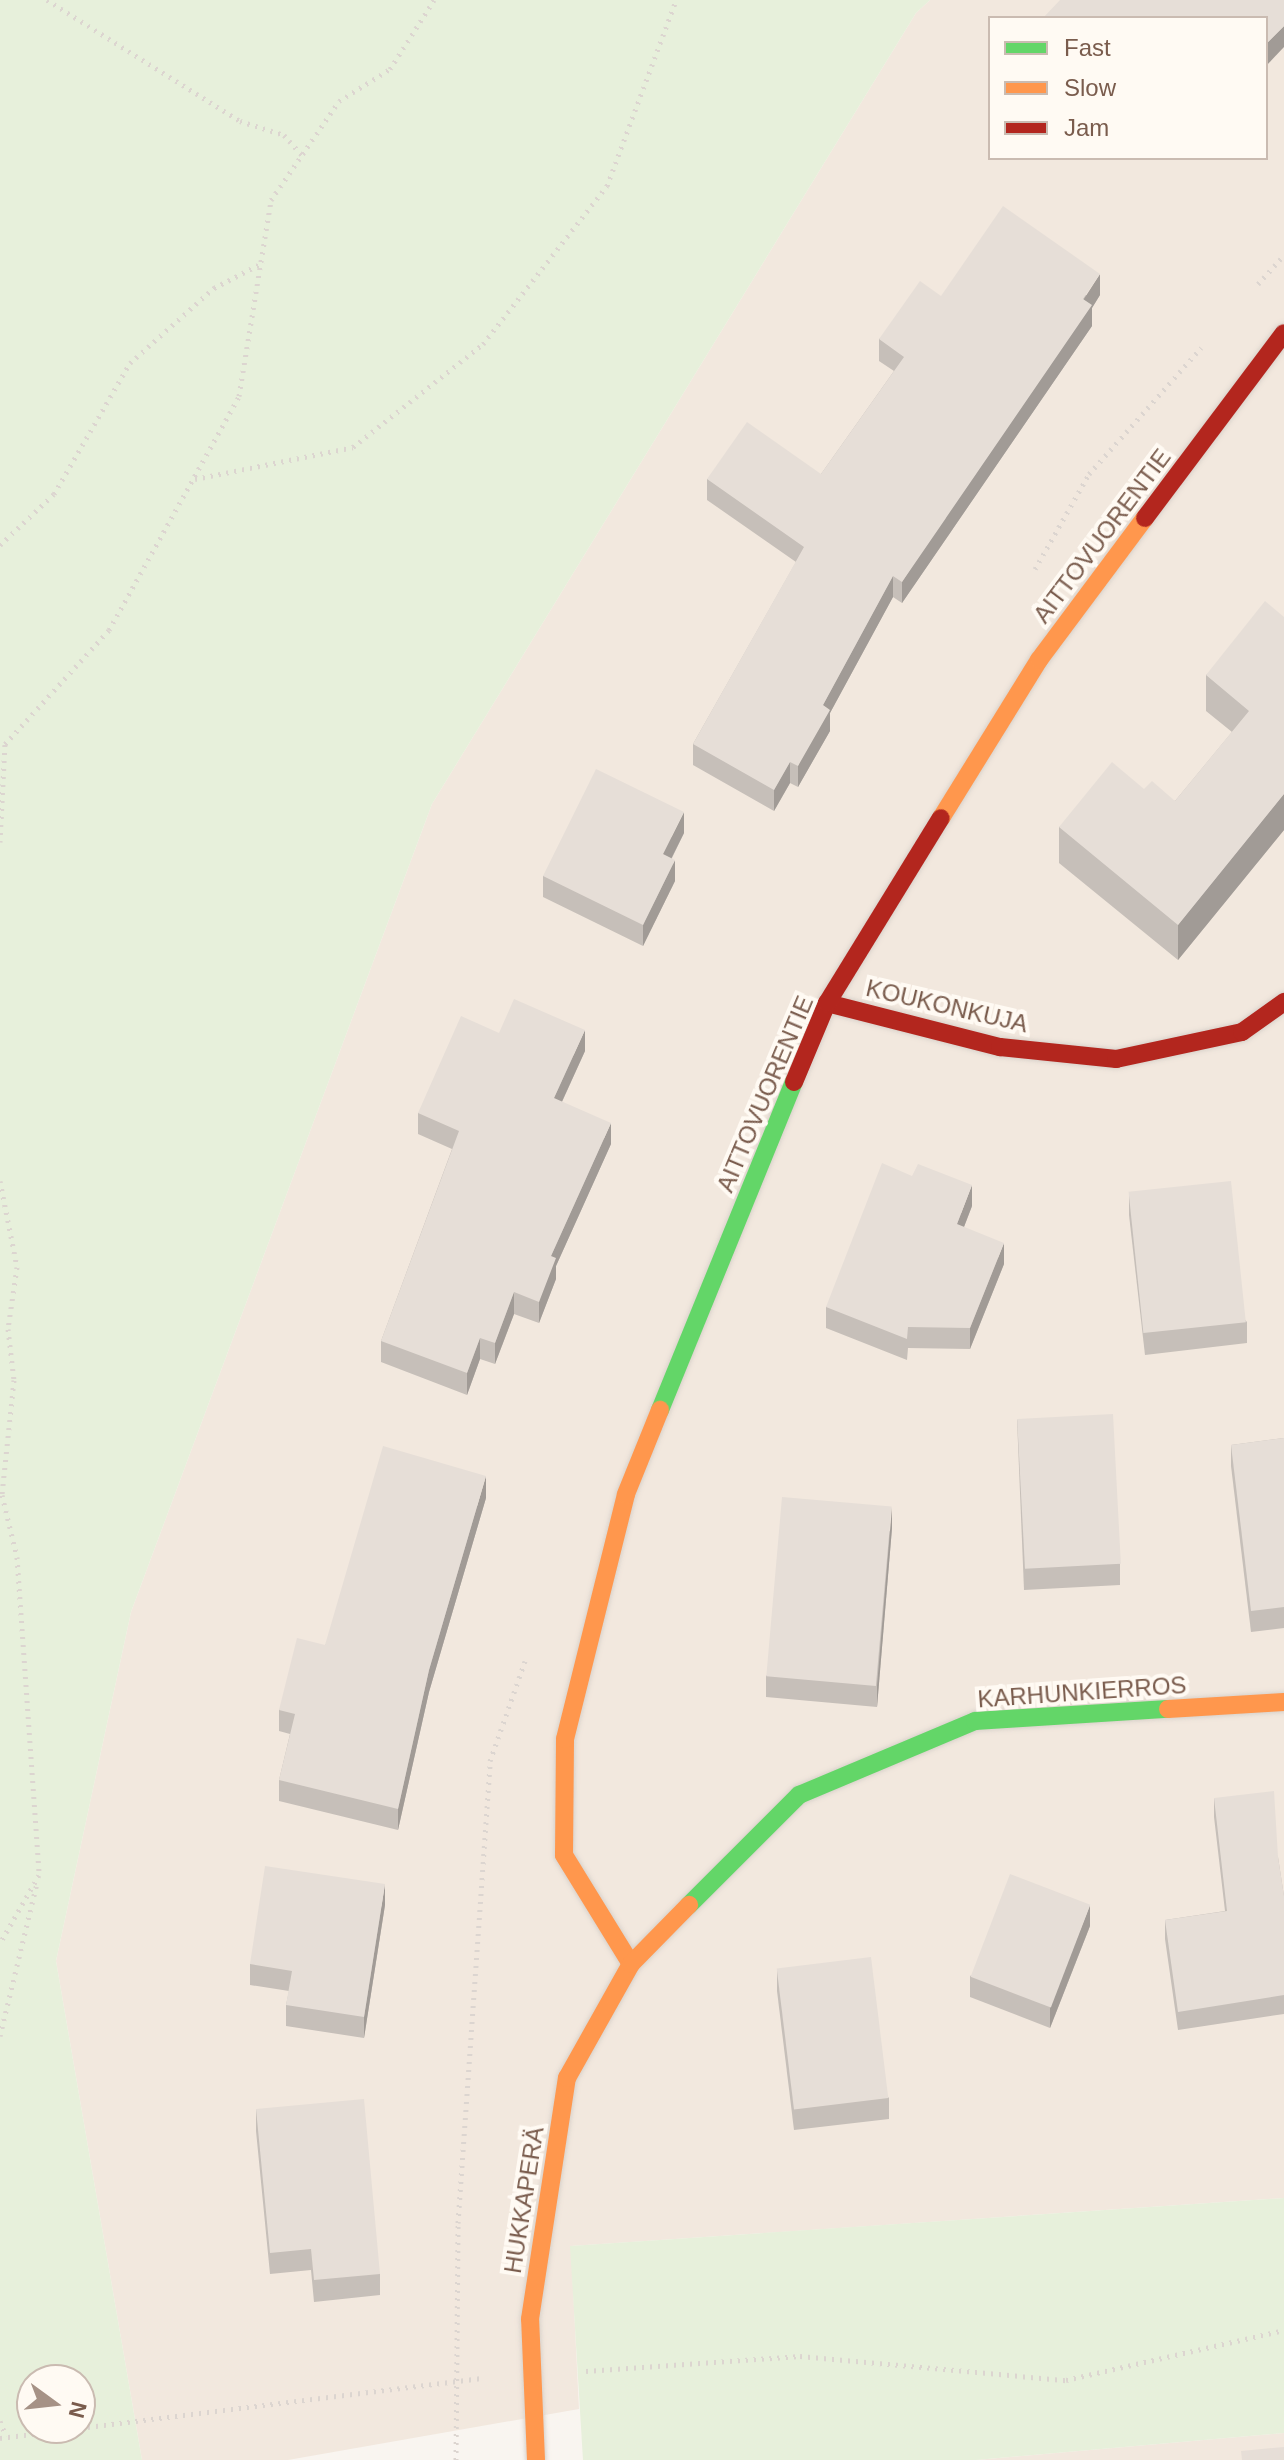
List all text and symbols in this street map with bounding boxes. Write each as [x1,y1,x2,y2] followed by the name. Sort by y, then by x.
[988,16,1268,160] legend
[1064,34,1111,61] text: Fast
[1064,74,1116,101] text: Slow
[1064,114,1109,141] text: Jam
[1027,443,1177,629] street label: AITTOVUORENTIE
[863,973,1031,1039] street label: KOUKONKUJA
[711,992,819,1196] street label: AITTOVUORENTIE
[977,1670,1187,1714] street label: KARHUNKIERROS
[498,2125,550,2275] street label: HUKKAPERÄ
[16,2364,96,2444] north arrow
[64,2399,92,2421] text: N

